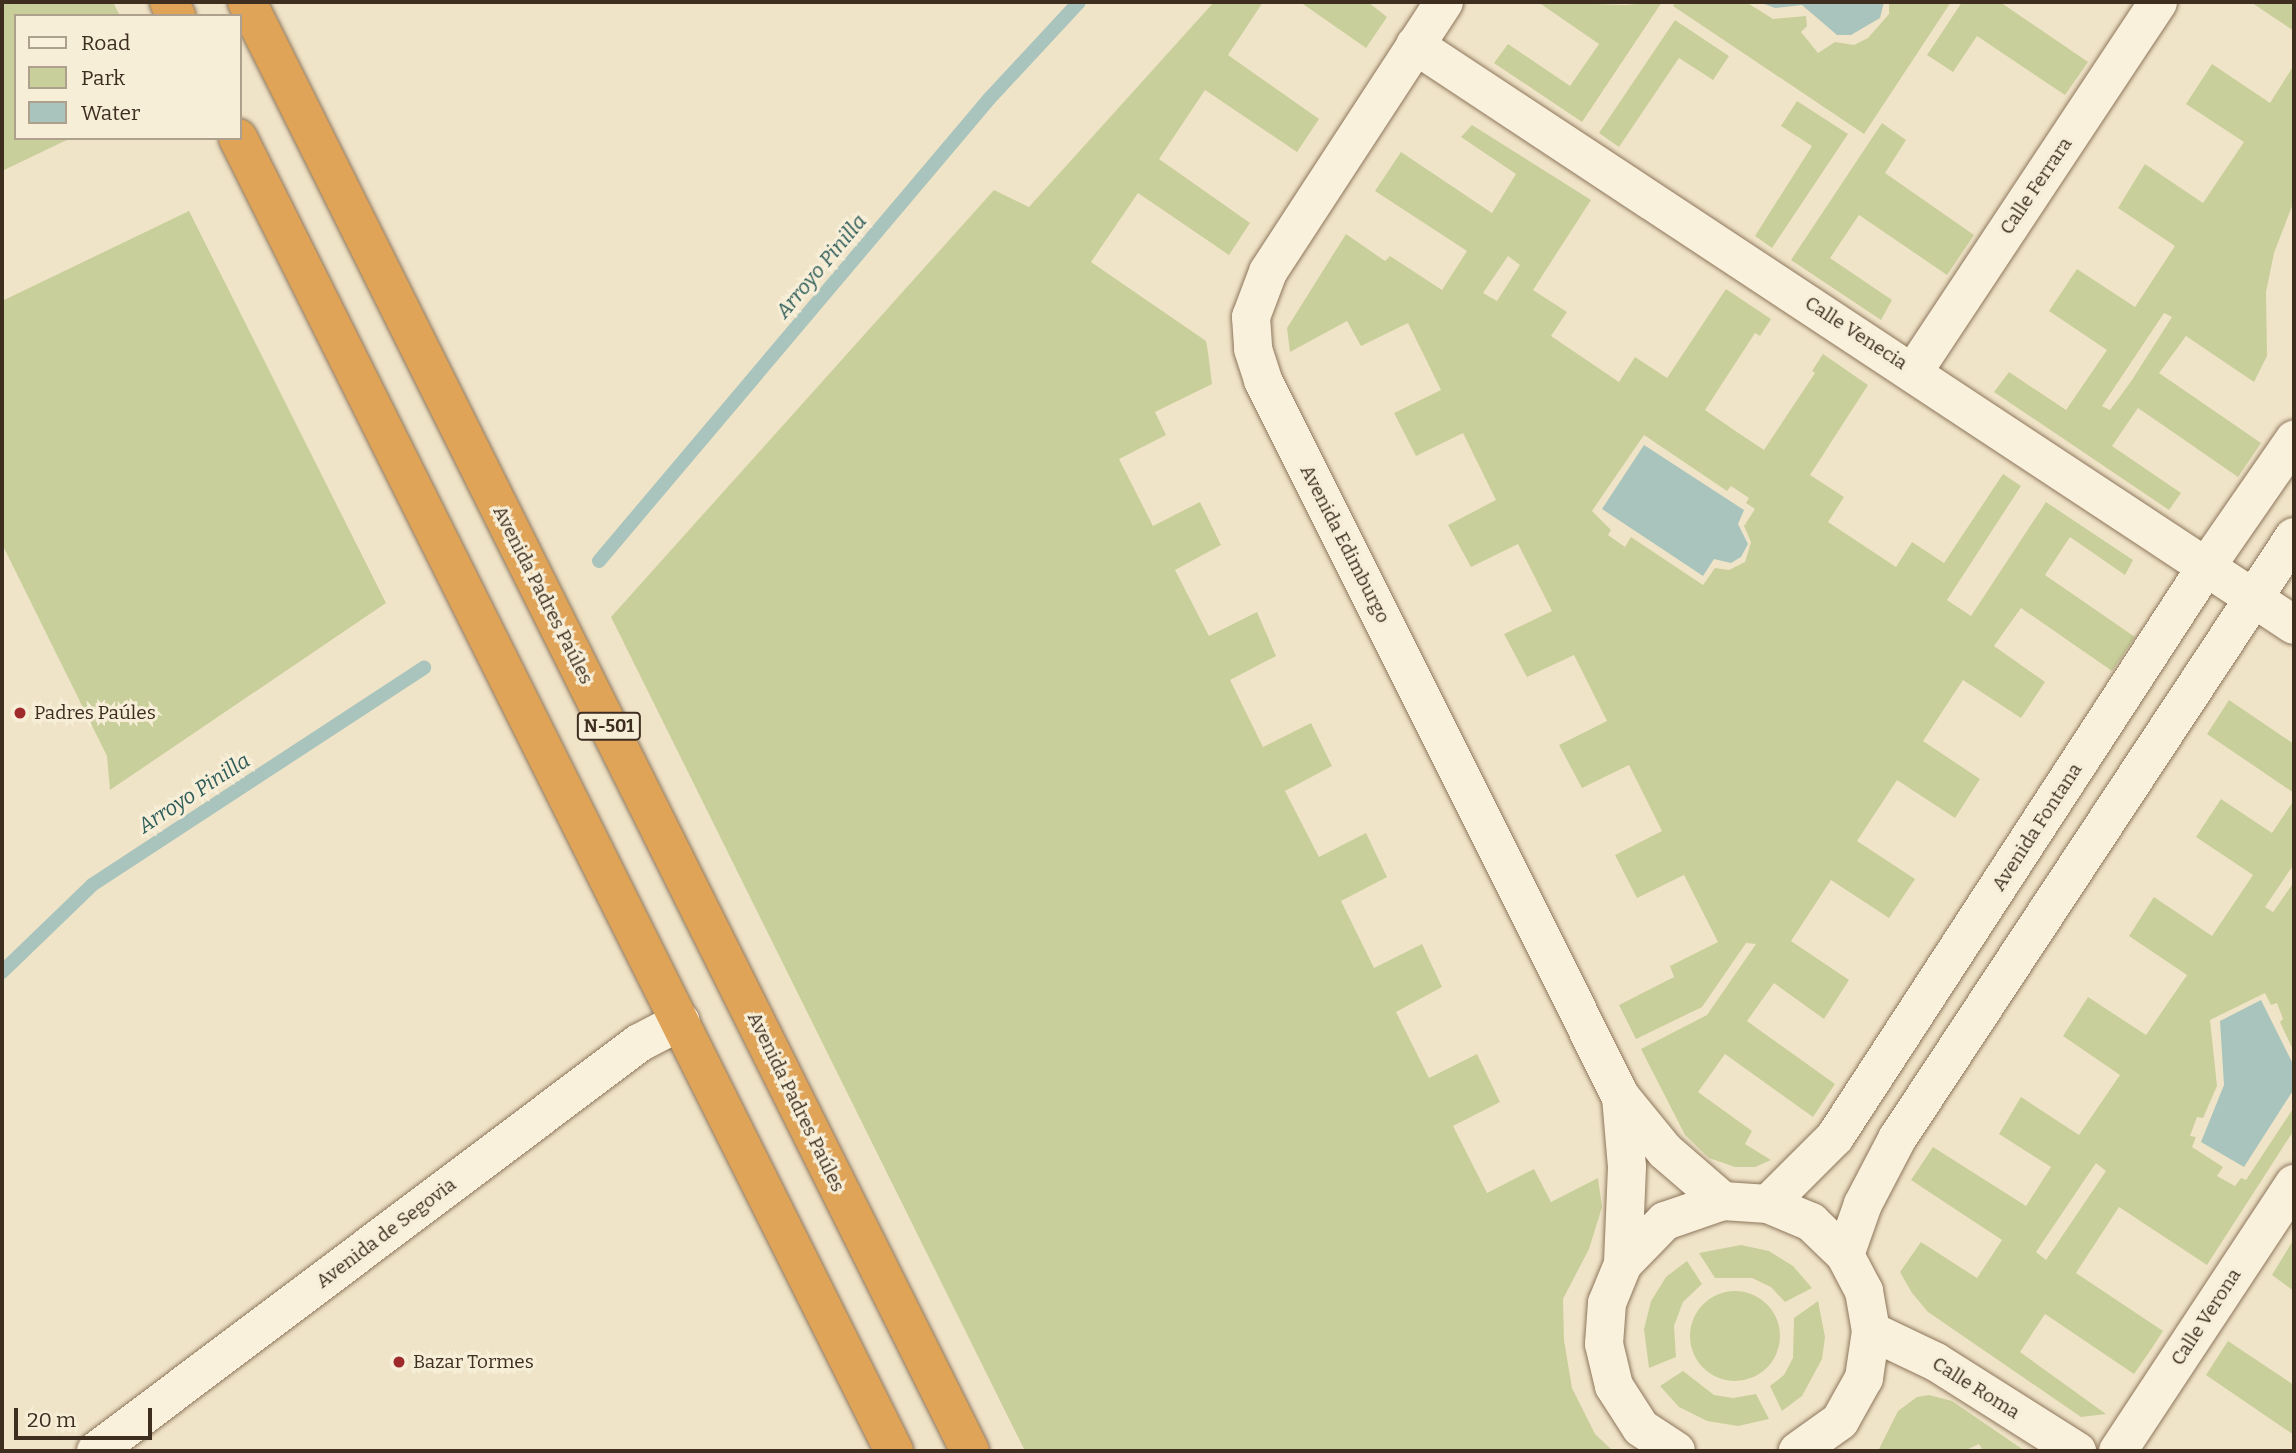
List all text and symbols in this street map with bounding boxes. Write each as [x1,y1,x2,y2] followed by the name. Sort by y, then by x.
[14,14,242,140] legend
[81,30,130,56] text: Road
[81,65,125,91] text: Park
[81,100,140,126] text: Water
[1995,133,2077,239] street label: Calle Ferrara
[770,209,872,323] water label: Arroyo Pinilla
[1801,292,1911,374] street label: Calle Venecia
[1295,461,1395,627] street label: Avenida Edimburgo
[488,502,598,688] street label: Avenida Padres Paúles
[34,702,156,724] place label: Padres Paúles
[12,705,28,721] marker: Padres Paúles
[576,712,642,740] road number: N-501
[133,748,255,838] water label: Arroyo Pinilla
[1987,759,2087,895] street label: Avenida Fontana
[743,1008,849,1196] street label: Avenida Padres Paúles
[312,1173,460,1293] street label: Avenida de Segovia
[2166,1264,2246,1370] street label: Calle Verona
[413,1351,534,1373] place label: Bazar Tormes
[1928,1352,2024,1424] street label: Calle Roma
[391,1354,407,1370] marker: Bazar Tormes
[18,1394,156,1438] scale bar
[27,1407,76,1433] text: 20 m

